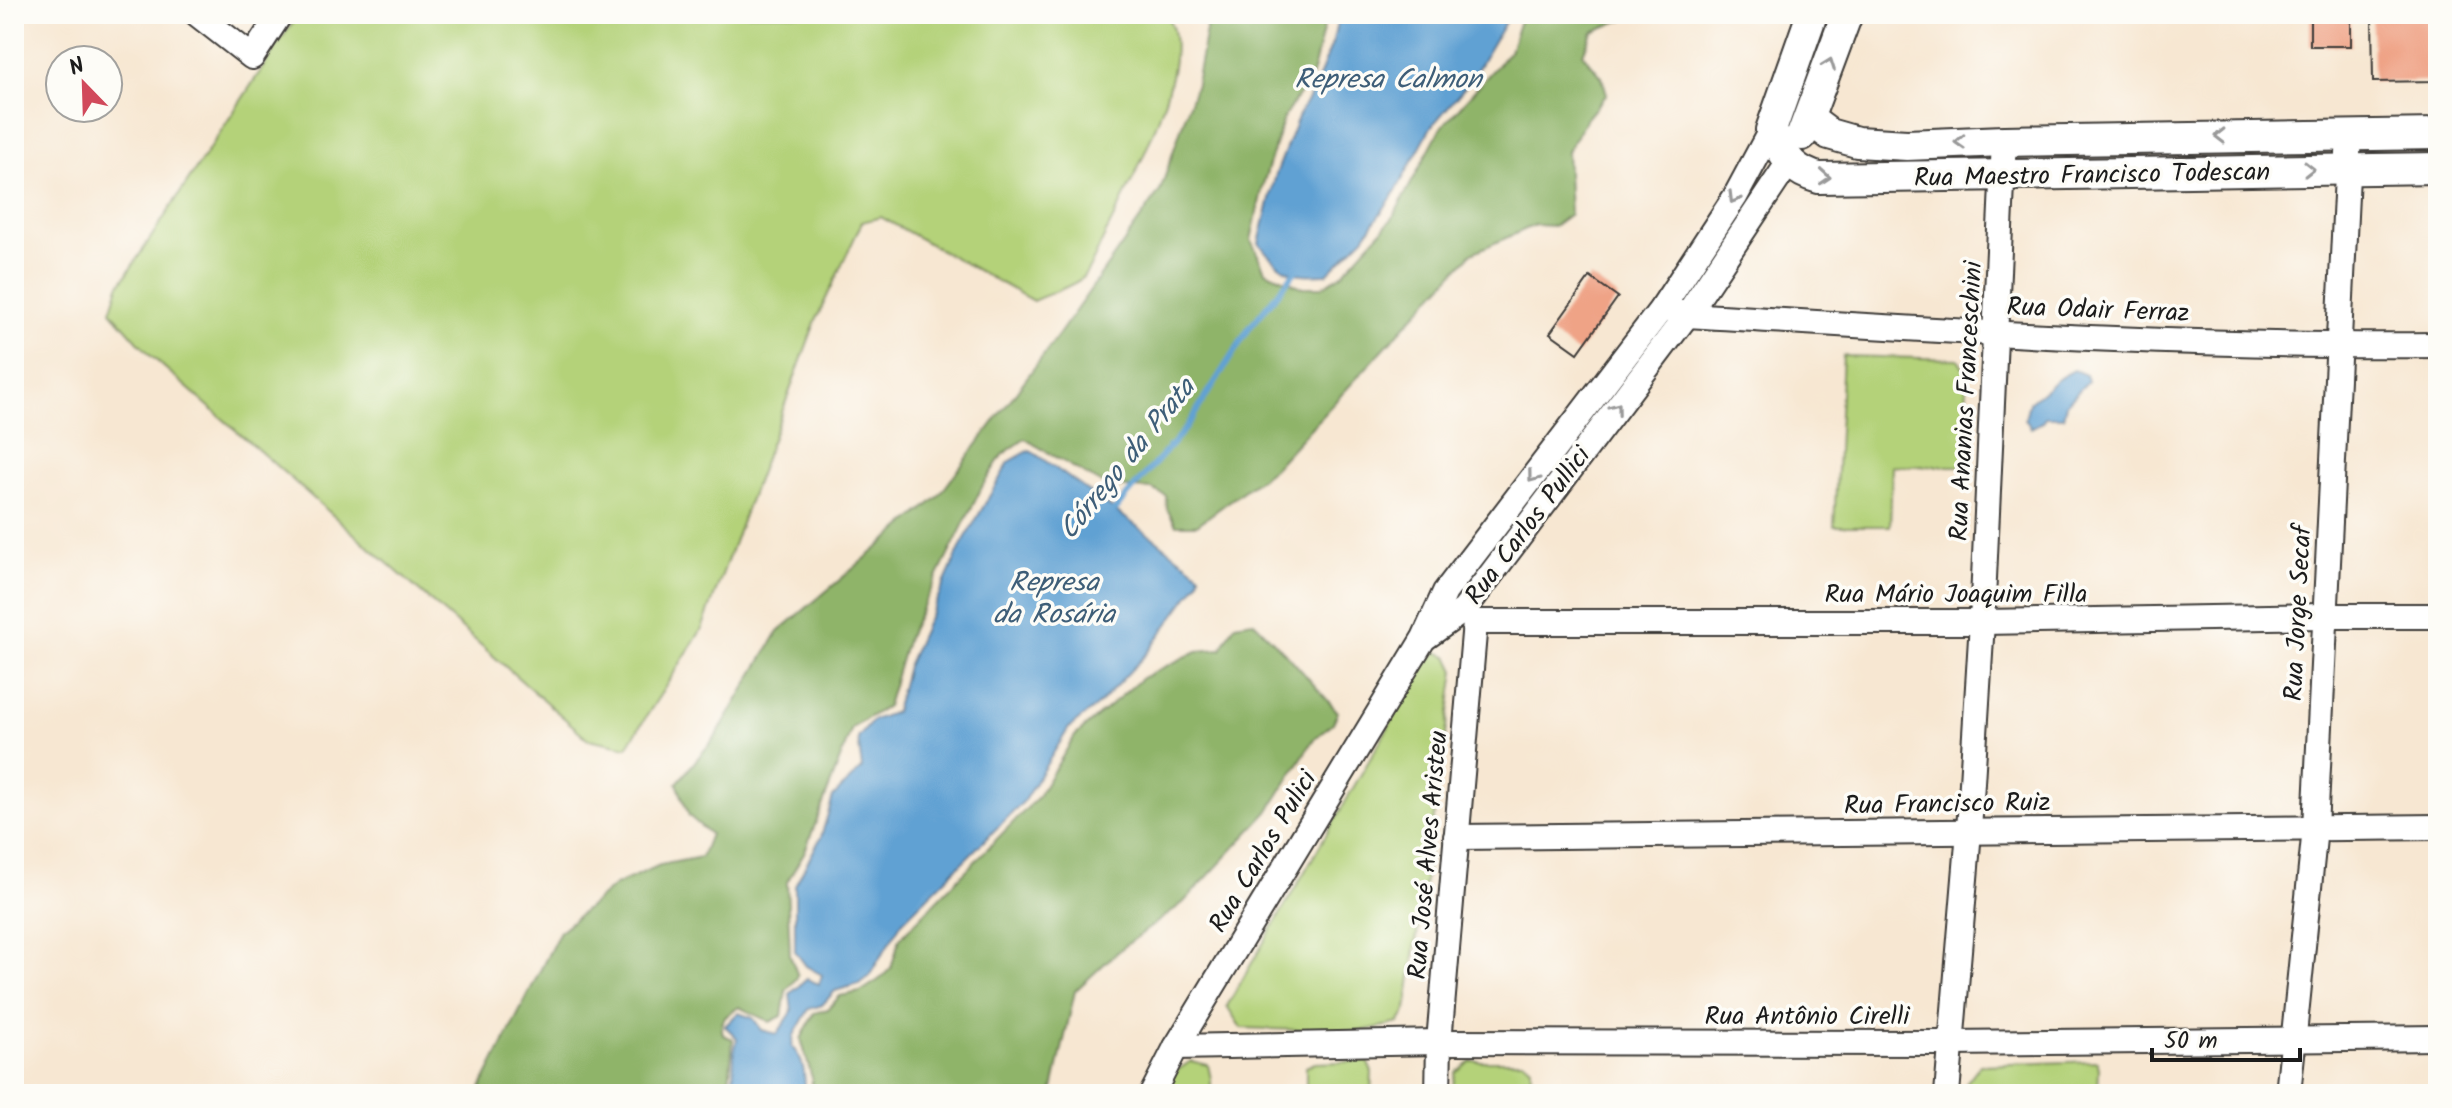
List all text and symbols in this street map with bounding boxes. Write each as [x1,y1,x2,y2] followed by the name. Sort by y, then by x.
[44,44,124,124] north arrow
[64,49,90,87] text: N
[1294,58,1484,103] water label: Represa Calmon
[1819,58,1836,72] one-way arrow
[2213,128,2226,145] one-way arrow
[1953,134,1966,151] one-way arrow
[1913,152,2271,200] street label: Rua Maestro Francisco Todescan
[2303,161,2316,178] one-way arrow
[1819,168,1832,185] one-way arrow
[1728,189,1744,204] one-way arrow
[1939,258,1995,542] street label: Rua Ananias Franceschini
[2006,287,2190,335] street label: Rua Odair Ferraz
[1048,367,1209,551] water label: Córrego da Prata
[1607,402,1621,417] one-way arrow
[1455,436,1604,615] street label: Rua Carlos Pullici
[1528,468,1542,483] one-way arrow
[2273,522,2325,702] street label: Rua Jorge Secaf
[993,561,1117,638] water label: Represa da Rosária
[1824,574,2088,616] street label: Rua Mário Joaquim Filla
[1397,729,1461,981] street label: Rua José Alves Aristeu
[1199,761,1330,941] street label: Rua Carlos Pulici
[1843,782,2051,828] street label: Rua Francisco Ruiz
[1704,996,1911,1038] street label: Rua Antônio Cirelli
[2152,1012,2300,1062] scale bar
[2164,1022,2218,1061] text: 50 m

